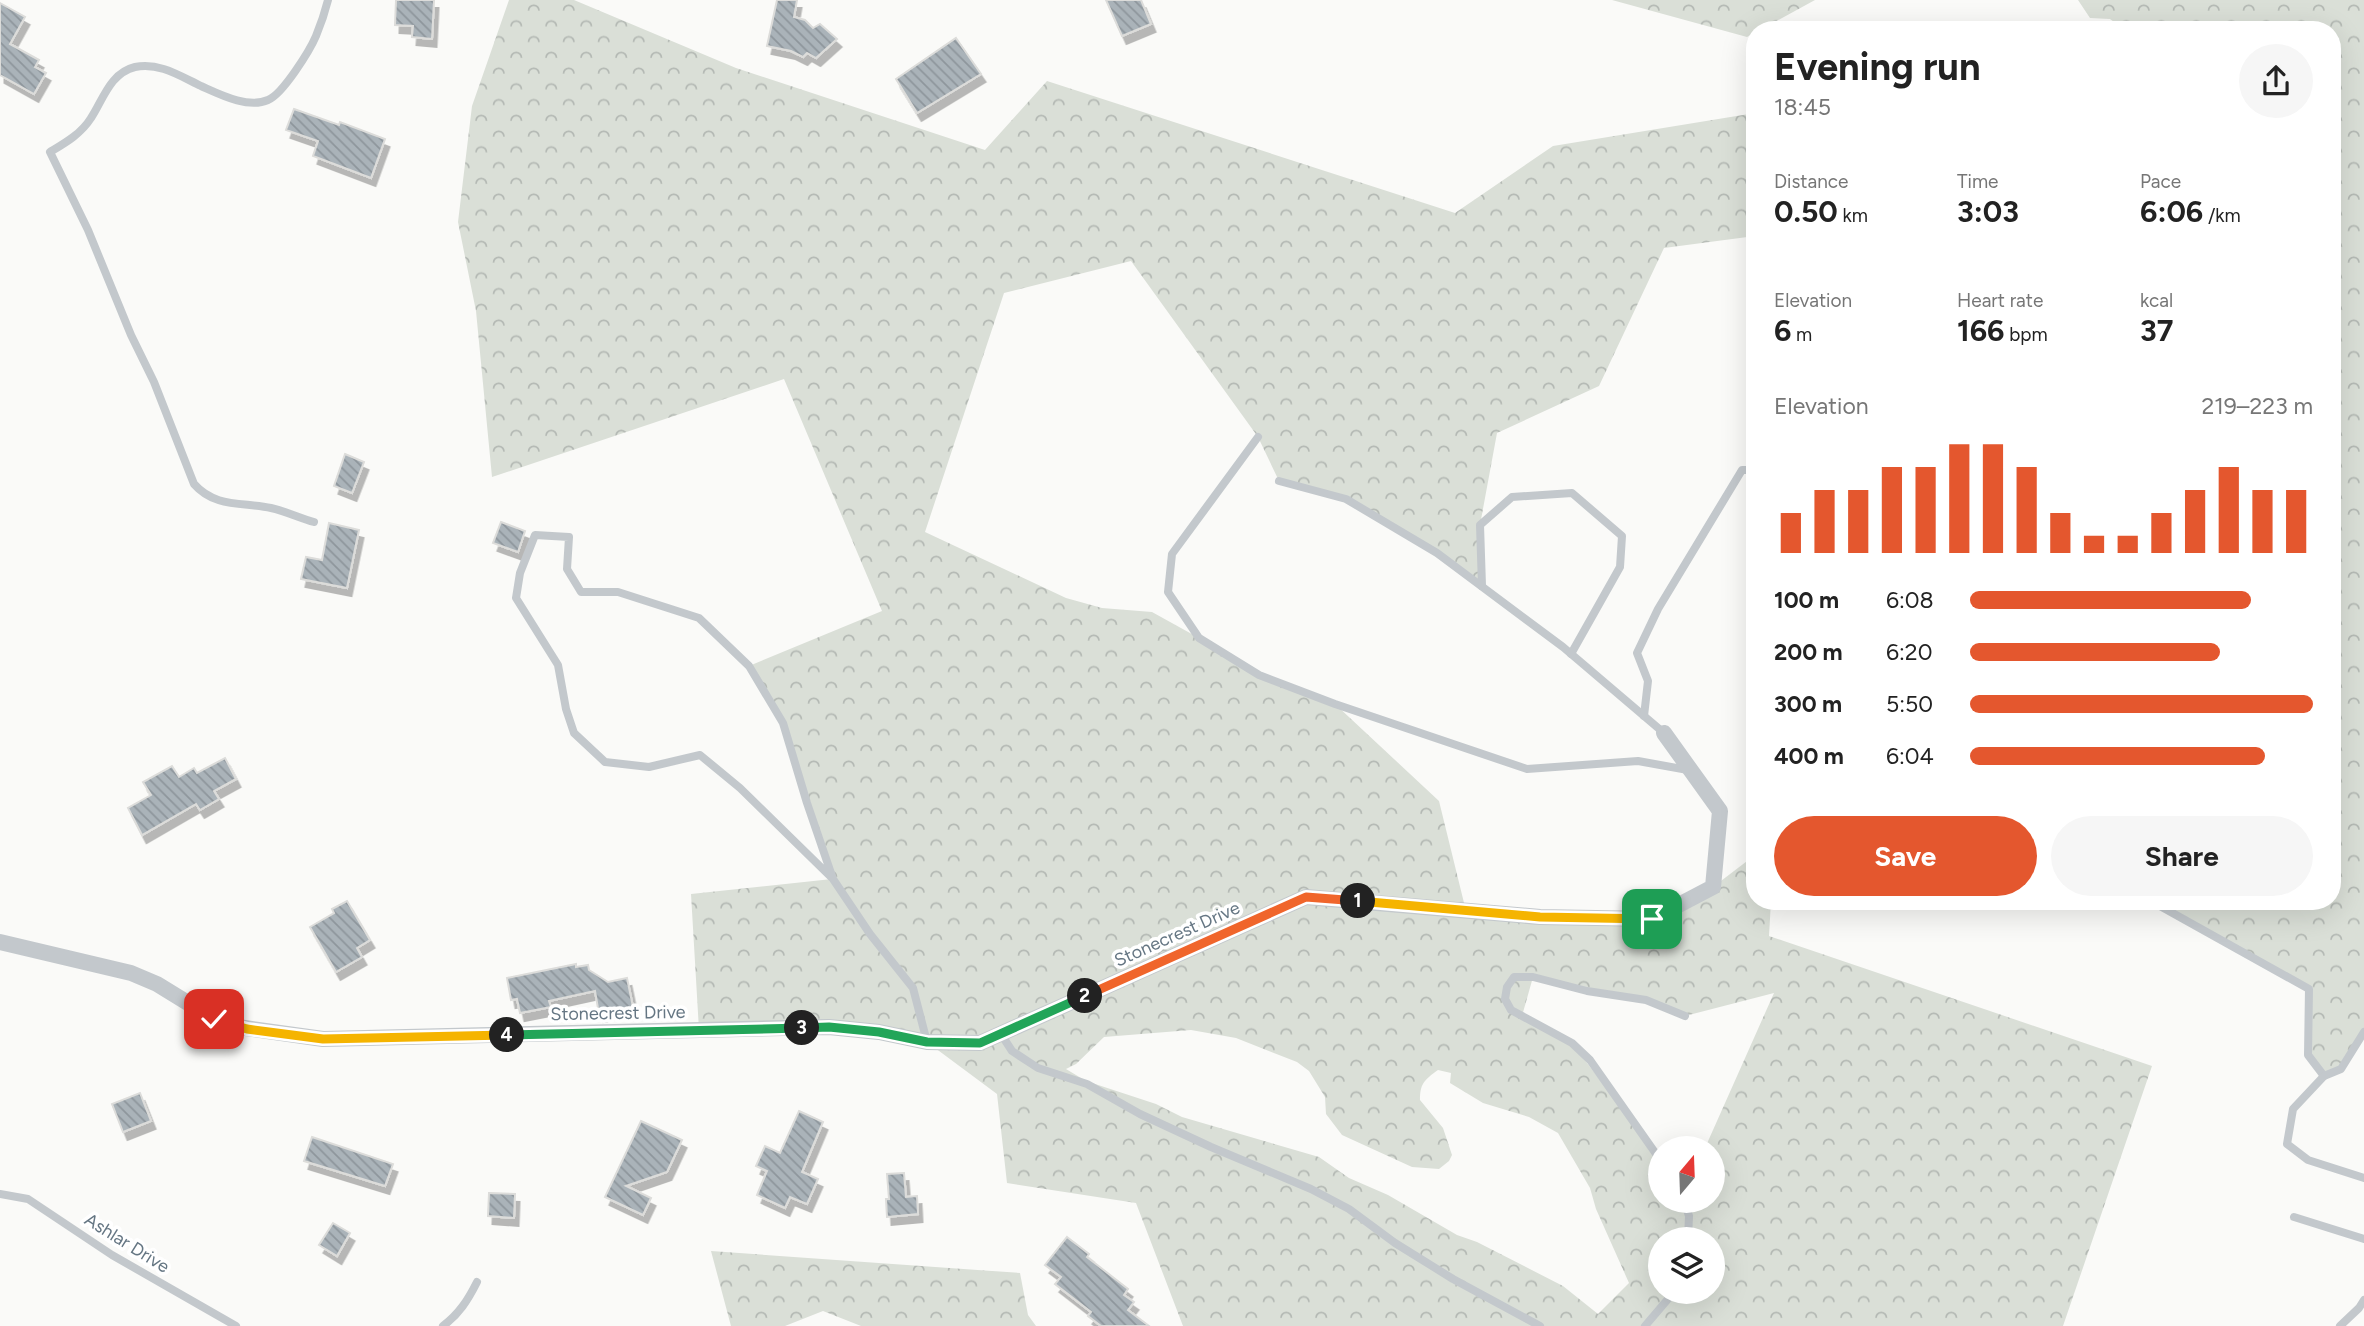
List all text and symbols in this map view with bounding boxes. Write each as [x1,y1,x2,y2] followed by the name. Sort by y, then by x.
[1774,44,1981,90] text: Evening run
[2239,44,2313,118] button: share
[1774,93,1831,121] text: 18:45
[1774,170,1848,193] text: Distance
[1957,170,1998,193] text: Time
[2140,170,2181,193] text: Pace
[1774,193,1838,230] text: 0.50
[1957,193,2019,230] text: 3:03
[2140,193,2203,230] text: 6:06
[1838,204,1868,227] text: km
[2203,204,2241,227] text: /km
[1774,289,1852,312] text: Elevation
[1957,289,2043,312] text: Heart rate
[2140,289,2173,312] text: kcal
[1774,312,1791,349] text: 6
[1957,312,2004,349] text: 166
[2140,312,2173,349] text: 37
[1791,323,1812,346] text: m
[2004,323,2048,346] text: bpm
[1774,392,1869,420] text: Elevation
[2201,392,2313,420] text: 219–223 m
[1774,586,1839,614] text: 100 m
[1886,586,1934,614] text: 6:08
[1774,638,1843,666] text: 200 m
[1886,638,1932,666] text: 6:20
[1774,690,1842,718] text: 300 m
[1886,690,1933,718] text: 5:50
[1774,742,1844,770] text: 400 m
[1886,742,1934,770] text: 6:04
[1774,816,2037,896] button: Save
[2051,816,2313,896] button: Share
[1340,884,1376,918] pin: 1
[1353,889,1362,912] text: 1
[1622,889,1682,949] pin
[1111,896,1243,972] street label: Stonecrest Drive
[1633,900,1671,938] icon: arrive
[1068,978,1102,1014] pin: 2
[1079,984,1090,1007] text: 2
[184,989,244,1049] pin
[195,1000,233,1038] icon: check
[550,1001,686,1025] street label: Stonecrest Drive
[784,1010,820,1046] pin: 3
[796,1016,807,1039] text: 3
[490,1018,524,1052] pin: 4
[500,1023,513,1046] text: 4
[1648,1136,1726,1213] north arrow
[1648,1136,1725,1304] map controls
[80,1208,174,1278] street label: Ashlar Drive
[1648,1227,1725,1304] button: layers

